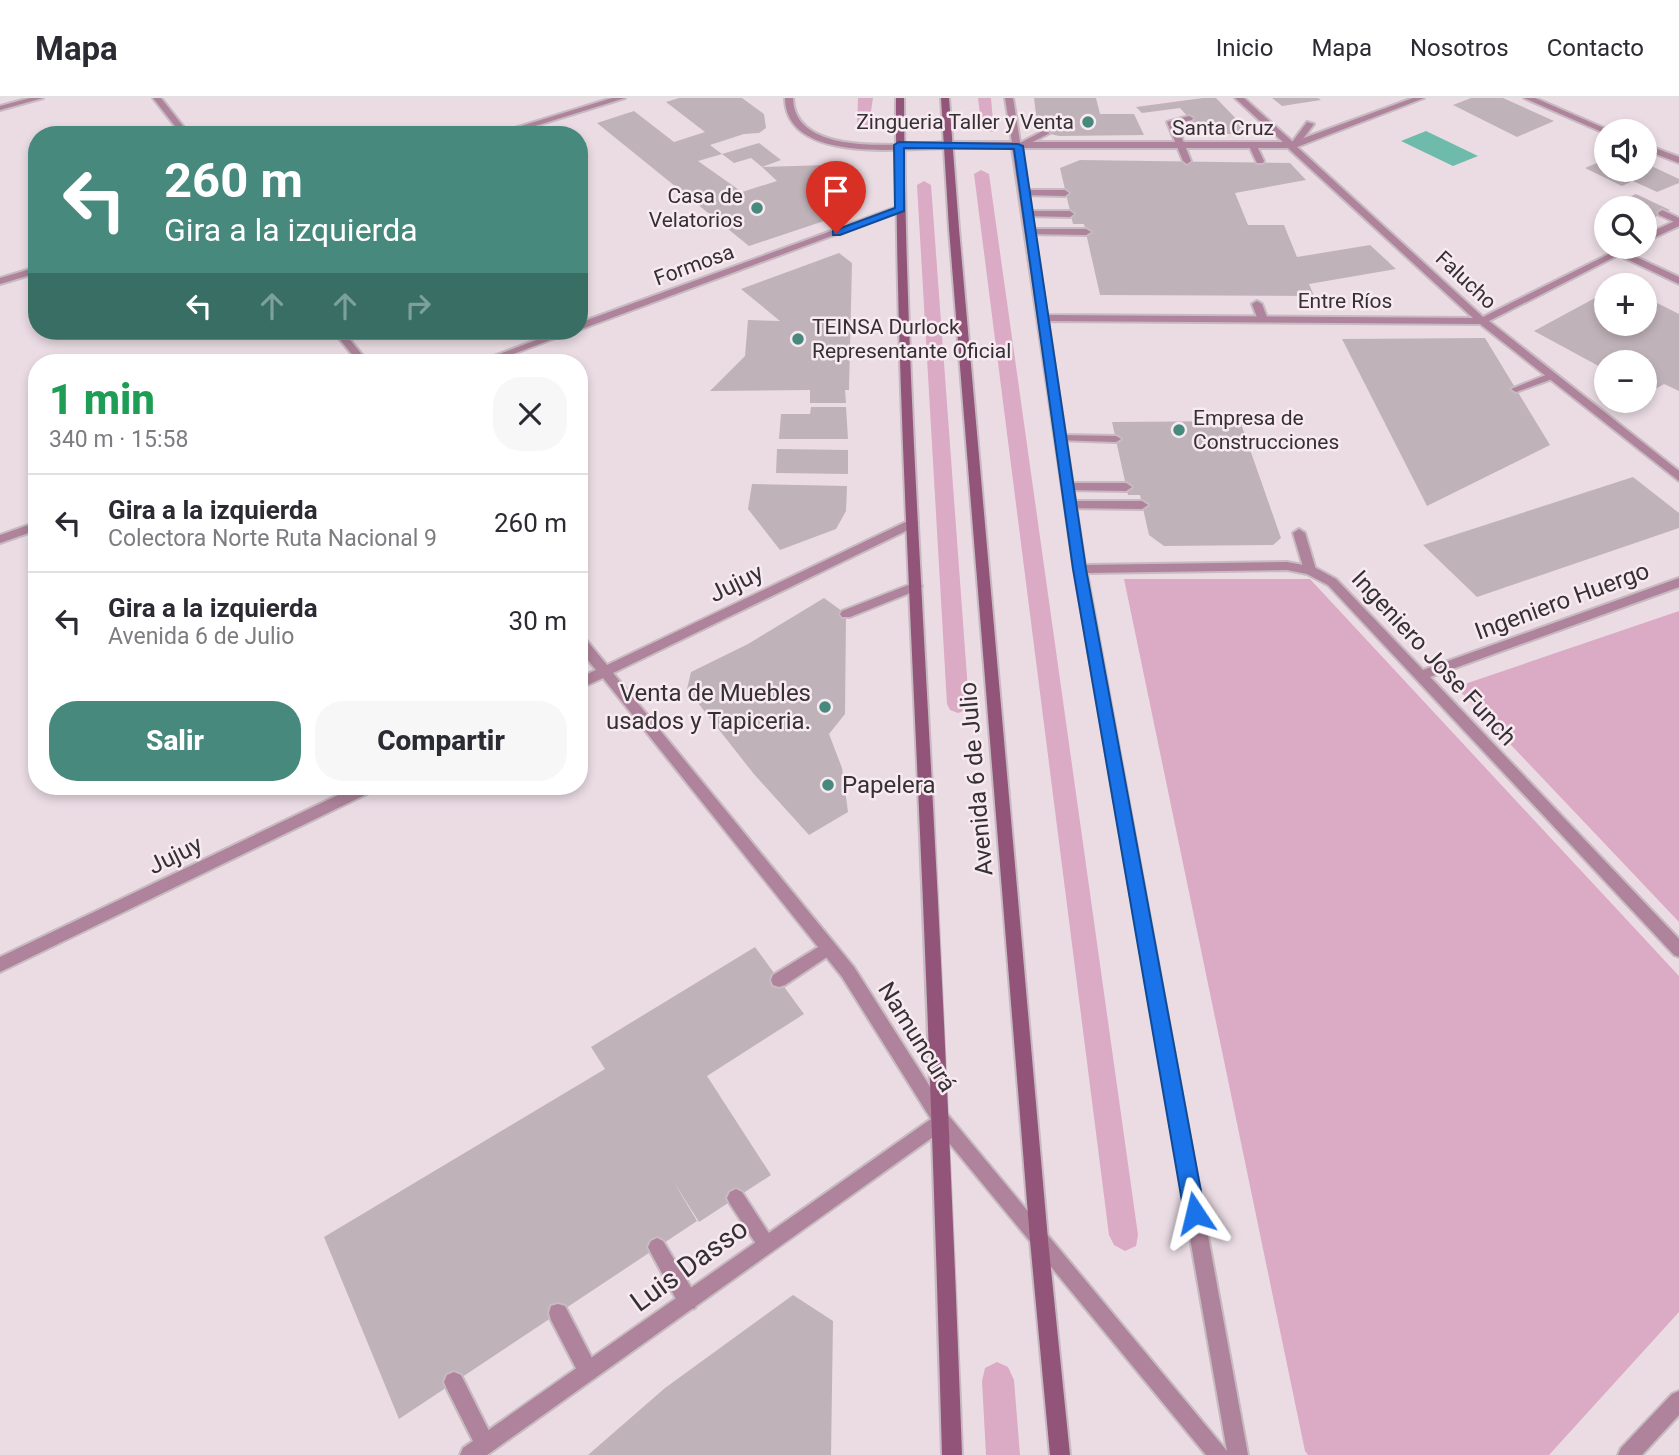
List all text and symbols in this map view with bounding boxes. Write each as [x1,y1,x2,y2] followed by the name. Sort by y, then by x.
[35,29,118,68] text: Mapa
[1216,34,1273,62] text: Inicio
[1311,34,1372,62] text: Mapa
[1410,34,1509,62] text: Nosotros
[1547,34,1644,62] text: Contacto
[856,110,1074,134] place label: Zingueria Taller y Venta
[1080,114,1096,130] marker: Zingueria Taller y Venta
[1172,116,1274,140] street label: Santa Cruz
[1594,119,1657,413] map controls
[1594,119,1657,182] button: sound
[164,152,303,209] text: 260 m
[49,154,140,245] icon: left
[806,161,866,233] pin
[817,172,855,210] icon: arrive
[649,184,743,232] place label: Casa de Velatorios
[1594,196,1657,259] button: search
[749,200,765,216] marker: Casa de Velatorios
[164,211,418,249] text: Gira a la izquierda
[651,240,737,290] street label: Formosa
[1431,246,1501,314] street label: Falucho
[1594,273,1657,336] button: +
[180,287,218,325] icon: left
[253,287,291,325] icon: ahead
[326,287,364,325] icon: ahead
[399,287,437,325] icon: right
[1298,289,1392,313] street label: Entre Ríos
[812,315,1011,363] place label: TEINSA Durlock Representante Oficial
[790,331,806,347] marker: TEINSA Durlock Representante Oficial
[1594,350,1657,413] button: −
[49,375,155,424] text: 1 min
[493,377,567,451] button: close
[1193,406,1339,454] place label: Empresa de Construcciones
[1171,422,1187,438] marker: Empresa de Construcciones
[49,426,188,453] text: 340 m · 15:58
[108,495,318,525] text: Gira a la izquierda
[49,504,87,542] icon: left
[494,508,567,538] text: 260 m
[108,525,437,552] text: Colectora Norte Ruta Nacional 9
[1471,556,1653,646] street label: Ingeniero Huergo
[704,558,768,608] street label: Jujuy
[1346,565,1522,751] street label: Ingeniero Jose Funch
[108,593,318,623] text: Gira a la izquierda
[49,602,87,640] icon: left
[509,606,567,636] text: 30 m
[108,623,294,650] text: Avenida 6 de Julio
[606,679,811,735] place label: Venta de Muebles usados y Tapiceria.
[954,681,998,877] street label: Avenida 6 de Julio
[817,699,833,715] marker: Venta de Muebles usados y Tapiceria.
[49,701,301,781] button: Salir
[315,701,567,781] button: Compartir
[842,771,936,799] place label: Papelera
[820,777,836,793] marker: Papelera
[143,830,207,880] street label: Jujuy
[872,977,962,1097] street label: Namuncurá
[1158,1176,1232,1250] position arrow
[624,1212,754,1318] street label: Luis Dasso

